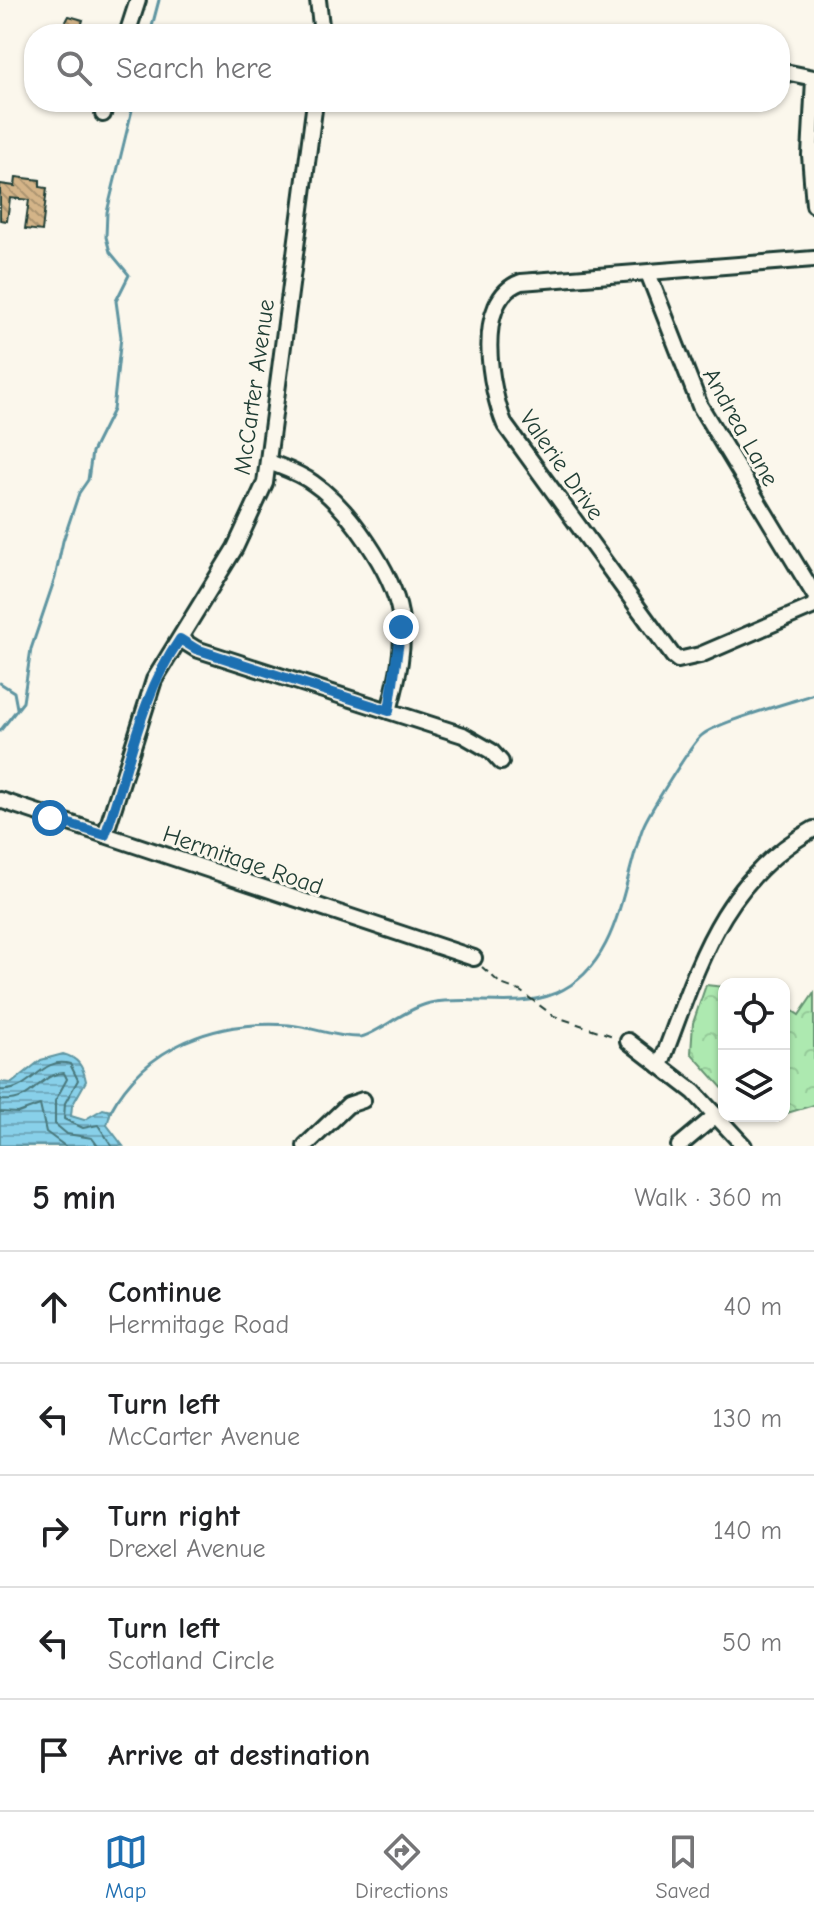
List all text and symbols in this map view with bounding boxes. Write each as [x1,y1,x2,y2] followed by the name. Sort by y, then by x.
[24,24,790,112] search box
[52,46,96,90] icon: search
[116,51,272,86] text: Search here
[228,297,280,477] street label: McCarter Avenue
[697,363,785,491] street label: Andrea Lane
[514,405,610,525] street label: Valerie Drive
[383,609,419,645] route end
[32,800,68,836] route start
[159,820,327,900] street label: Hermitage Road
[718,978,790,1122] map controls
[718,978,790,1050] button: locate
[718,1050,790,1122] button: layers
[32,1178,116,1218] text: 5 min
[634,1183,782,1213] text: Walk · 360 m
[108,1275,222,1310] text: Continue
[32,1285,76,1329] icon: ahead
[723,1292,782,1322] text: 40 m
[108,1310,289,1340] text: Hermitage Road
[108,1387,220,1422] text: Turn left
[32,1397,76,1441] icon: left
[713,1404,782,1434] text: 130 m
[108,1422,300,1452] text: McCarter Avenue
[108,1499,240,1534] text: Turn right
[32,1509,76,1553] icon: right
[713,1516,782,1546] text: 140 m
[108,1534,266,1564] text: Drexel Avenue
[108,1611,220,1646] text: Turn left
[32,1621,76,1665] icon: left
[722,1628,782,1658] text: 50 m
[108,1646,274,1676] text: Scotland Circle
[32,1733,76,1777] icon: arrive
[108,1738,370,1773] text: Arrive at destination
[104,1830,148,1904] tab: Map
[355,1830,448,1904] tab: Directions
[655,1830,710,1904] tab: Saved

